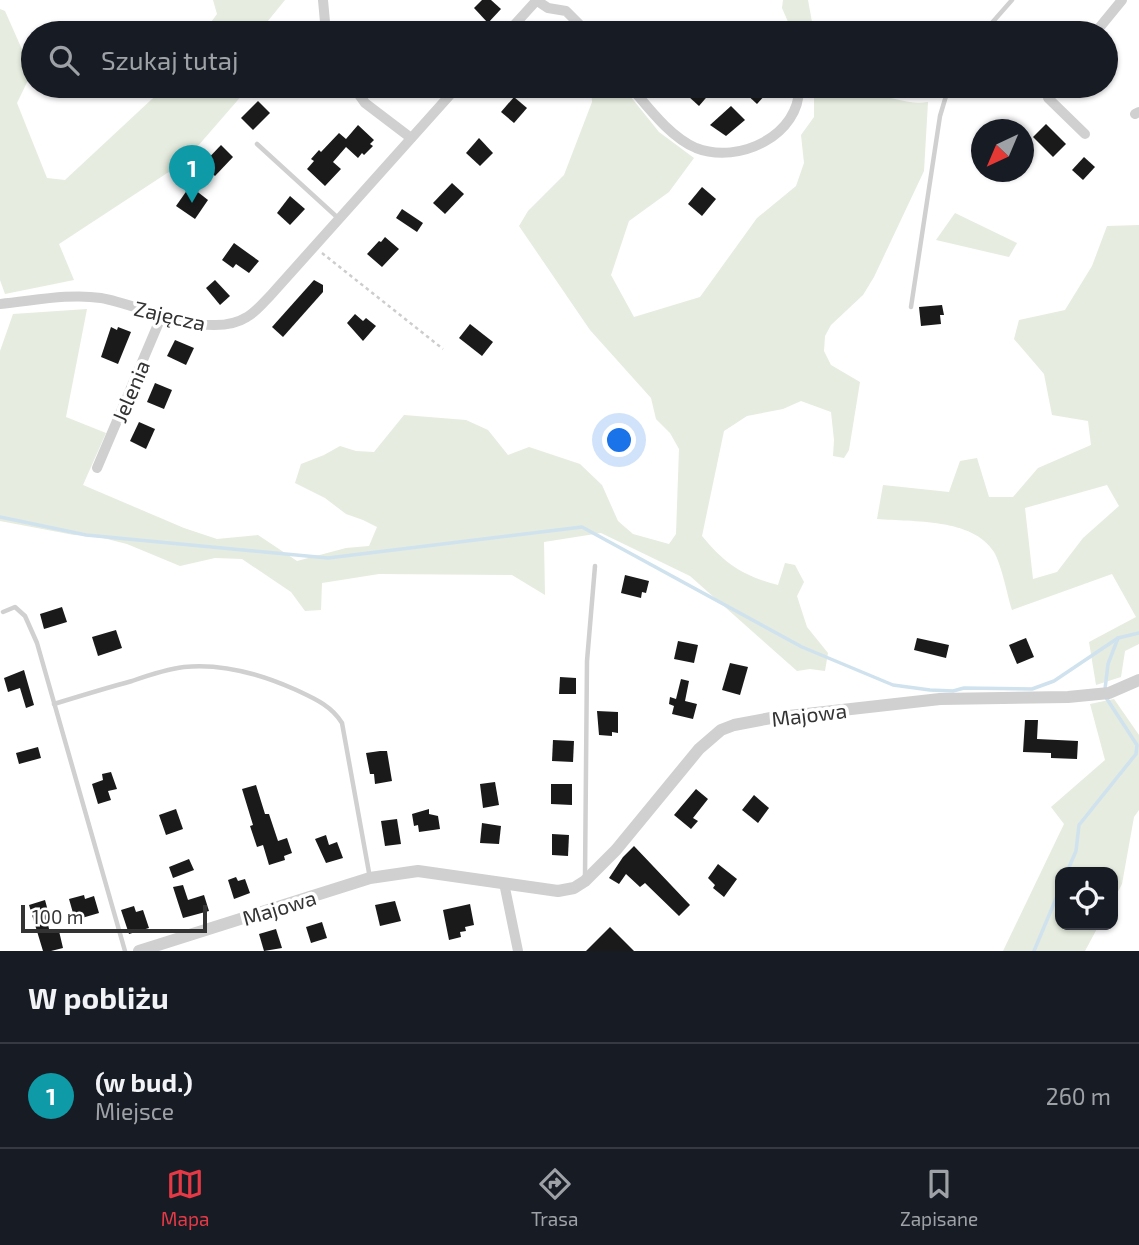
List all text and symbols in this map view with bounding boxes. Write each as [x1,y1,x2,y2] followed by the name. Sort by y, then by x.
[21,21,1118,98] search box
[45,41,83,79] icon: search
[101,44,238,75] text: Szukaj tutaj
[971,119,1034,182] north arrow
[169,145,215,203] pin: 1
[132,295,208,336] street label: Zajęcza
[106,356,154,426] street label: Jelenia
[602,423,636,457] your location
[770,697,848,732] street label: Majowa
[1055,867,1118,930] map controls
[1055,867,1118,930] button: locate
[239,884,319,931] street label: Majowa
[21,902,206,934] scale bar
[32,905,83,928] text: 100 m
[28,979,169,1015] text: W pobliżu
[95,1066,193,1097] text: (w bud.)
[46,1082,56,1110] text: 1
[1046,1082,1111,1110] text: 260 m
[95,1097,174,1125] text: Miejsce
[161,1165,209,1230] tab: Mapa
[531,1165,578,1230] tab: Trasa
[900,1165,978,1230] tab: Zapisane

